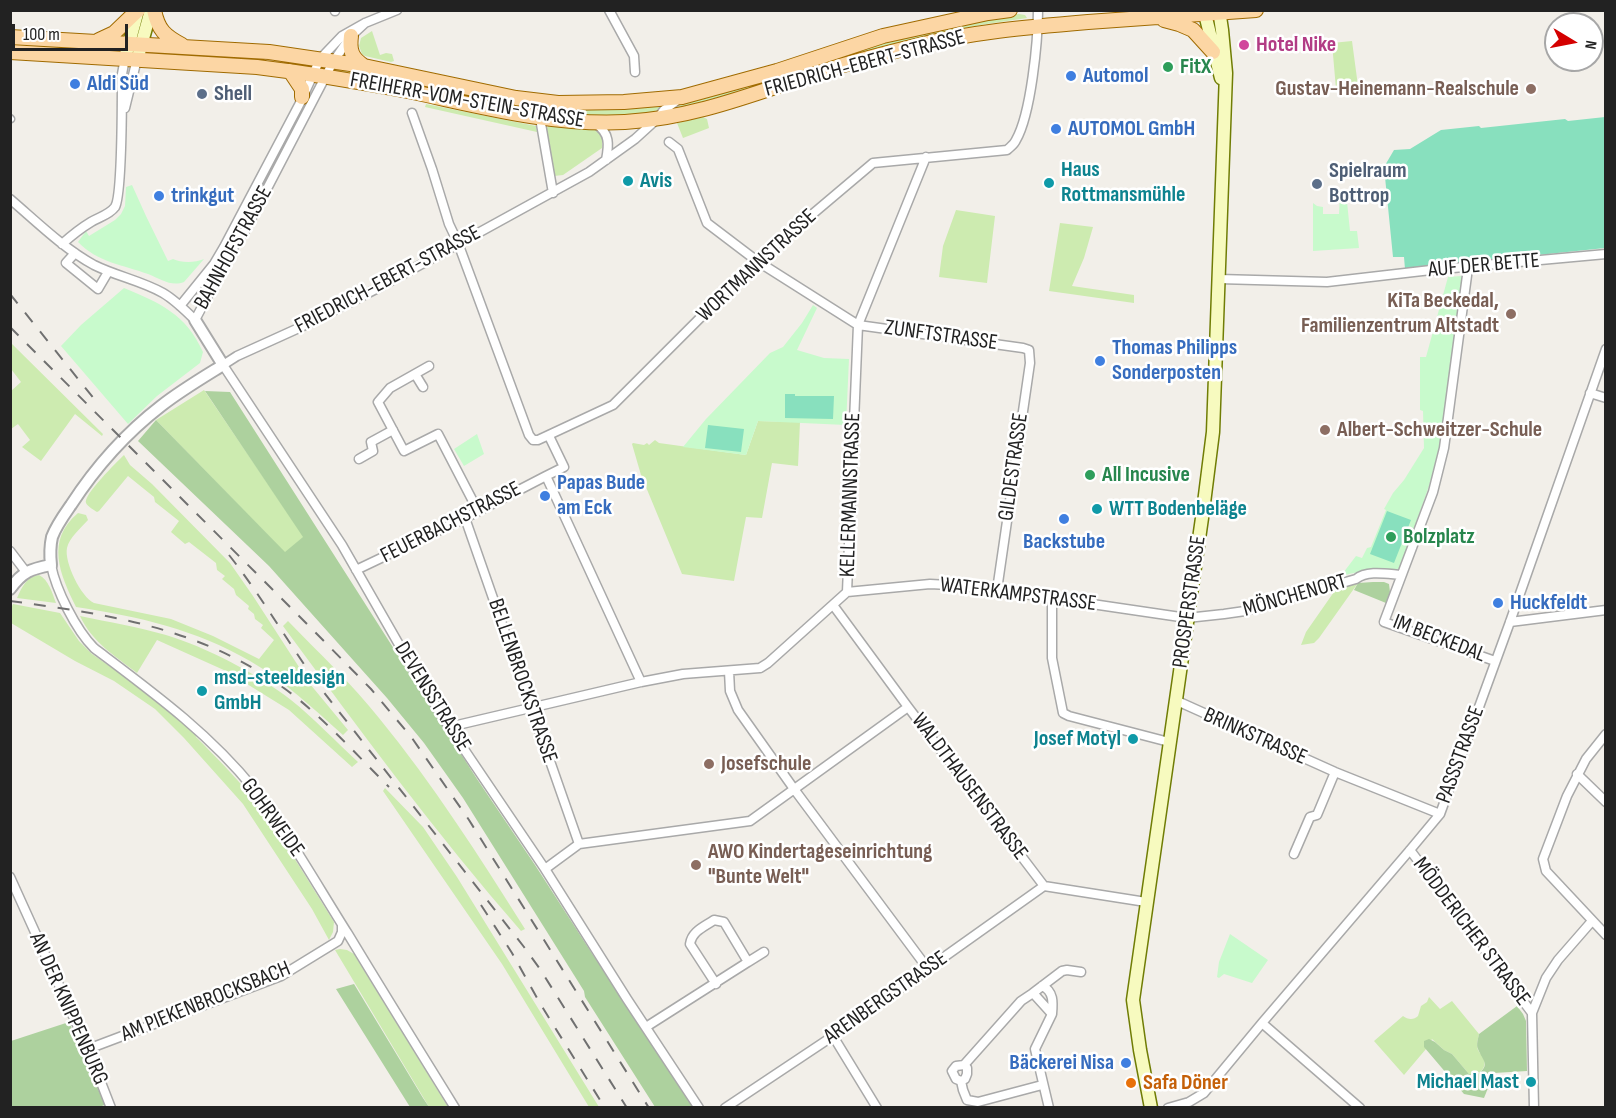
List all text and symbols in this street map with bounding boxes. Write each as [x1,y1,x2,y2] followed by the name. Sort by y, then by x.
[15,12,130,50] scale bar
[1544,12,1604,72] north arrow
[23,24,60,45] text: 100 m
[762,25,968,103] street label: FRIEDRICH-EBERT-STRASSE
[1256,32,1336,58] place label: Hotel Nike
[1237,38,1251,52] marker: Hotel Nike
[1580,39,1600,51] text: N
[1180,54,1211,80] place label: FitX
[1161,60,1175,74] marker: FitX
[1083,63,1148,89] place label: Automol
[348,67,586,135] street label: FREIHERR-VOM-STEIN-STRASSE
[1064,69,1078,83] marker: Automol
[87,71,149,97] place label: Aldi Süd
[1275,76,1519,102] place label: Gustav-Heinemann-Realschule
[68,77,82,91] marker: Aldi Süd
[214,81,252,107] place label: Shell
[1524,82,1538,96] marker: Gustav-Heinemann-Realschule
[195,87,209,101] marker: Shell
[1068,116,1195,142] place label: AUTOMOL GmbH
[1049,122,1063,136] marker: AUTOMOL GmbH
[1061,157,1185,208] place label: Haus Rottmansmühle
[1329,158,1407,210] place label: Spielraum Bottrop
[640,168,672,194] place label: Avis
[621,174,635,188] marker: Avis
[1042,176,1056,190] marker: Haus Rottmansmühle
[1310,177,1324,191] marker: Spielraum Bottrop
[189,182,279,314] street label: BAHNHOFSTRASSE
[171,183,234,209] place label: trinkgut
[152,189,166,203] marker: trinkgut
[692,204,822,328] street label: WORTMANNSTRASSE
[291,220,485,340] street label: FRIEDRICH-EBERT-STRASSE
[1427,248,1541,284] street label: AUF DER BETTE
[1301,288,1499,340] place label: KiTa Beckedal, Familienzentrum Altstadt
[1504,307,1518,321] marker: KiTa Beckedal, Familienzentrum Altstadt
[883,315,999,357] street label: ZUNFTSTRASSE
[1112,335,1237,386] place label: Thomas Philipps Sonderposten
[1093,354,1107,368] marker: Thomas Philipps Sonderposten
[993,411,1035,523] street label: GILDESTRASSE
[835,412,867,578] street label: KELLERMANNSTRASSE
[1337,417,1542,443] place label: Albert-Schweitzer-Schule
[1318,423,1332,437] marker: Albert-Schweitzer-Schule
[1102,462,1190,488] place label: All Incusive
[1083,468,1097,482] marker: All Incusive
[557,470,645,522] place label: Papas Bude am Eck
[376,476,526,570] street label: FEUERBACHSTRASSE
[538,489,552,503] marker: Papas Bude am Eck
[1109,496,1247,522] place label: WTT Bodenbeläge
[1090,502,1104,516] marker: WTT Bodenbeläge
[1057,512,1071,526] marker: Backstube
[1403,524,1475,550] place label: Bolzplatz
[1023,529,1105,555] place label: Backstube
[1384,530,1398,544] marker: Bolzplatz
[1168,534,1212,670] street label: PROSPERSTRASSE
[1240,569,1350,623] street label: MÖNCHENORT
[938,572,1098,618] street label: WATERKAMPSTRASSE
[1510,590,1587,616] place label: Huckfeldt
[482,595,562,767] street label: BELLENBROCKSTRASSE
[1491,596,1505,610] marker: Huckfeldt
[1389,609,1489,669] street label: IM BECKEDAL
[388,637,476,757] street label: DEVENSSTRASSE
[214,665,345,716] place label: msd-steeldesign GmbH
[195,684,209,698] marker: msd-steeldesign GmbH
[1199,702,1311,772] street label: BRINKSTRASSE
[1431,703,1491,807] street label: PASSSTRASSE
[905,708,1033,866] street label: WALDTHAUSENSTRASSE
[1034,726,1121,752] place label: Josef Motyl
[1126,732,1140,746] marker: Josef Motyl
[721,751,811,777] place label: Josefschule
[702,757,716,771] marker: Josefschule
[235,774,309,862] street label: GOHRWEIDE
[708,839,932,890] place label: AWO Kindertageseinrichtung "Bunte Welt"
[1407,853,1535,1011] street label: MÖDDERICHER STRASSE
[689,858,703,872] marker: AWO Kindertageseinrichtung "Bunte Welt"
[23,929,113,1089] street label: AN DER KNIPPENBURG
[819,946,953,1050] street label: ARENBERGSTRASSE
[117,956,295,1048] street label: AM PIEKENBROCKSBACH
[1009,1050,1114,1076] place label: Bäckerei Nisa
[1119,1056,1133,1070] marker: Bäckerei Nisa
[1417,1069,1519,1095] place label: Michael Mast
[1143,1070,1228,1096] place label: Safa Döner
[1524,1075,1538,1089] marker: Michael Mast
[1124,1076,1138,1090] marker: Safa Döner

